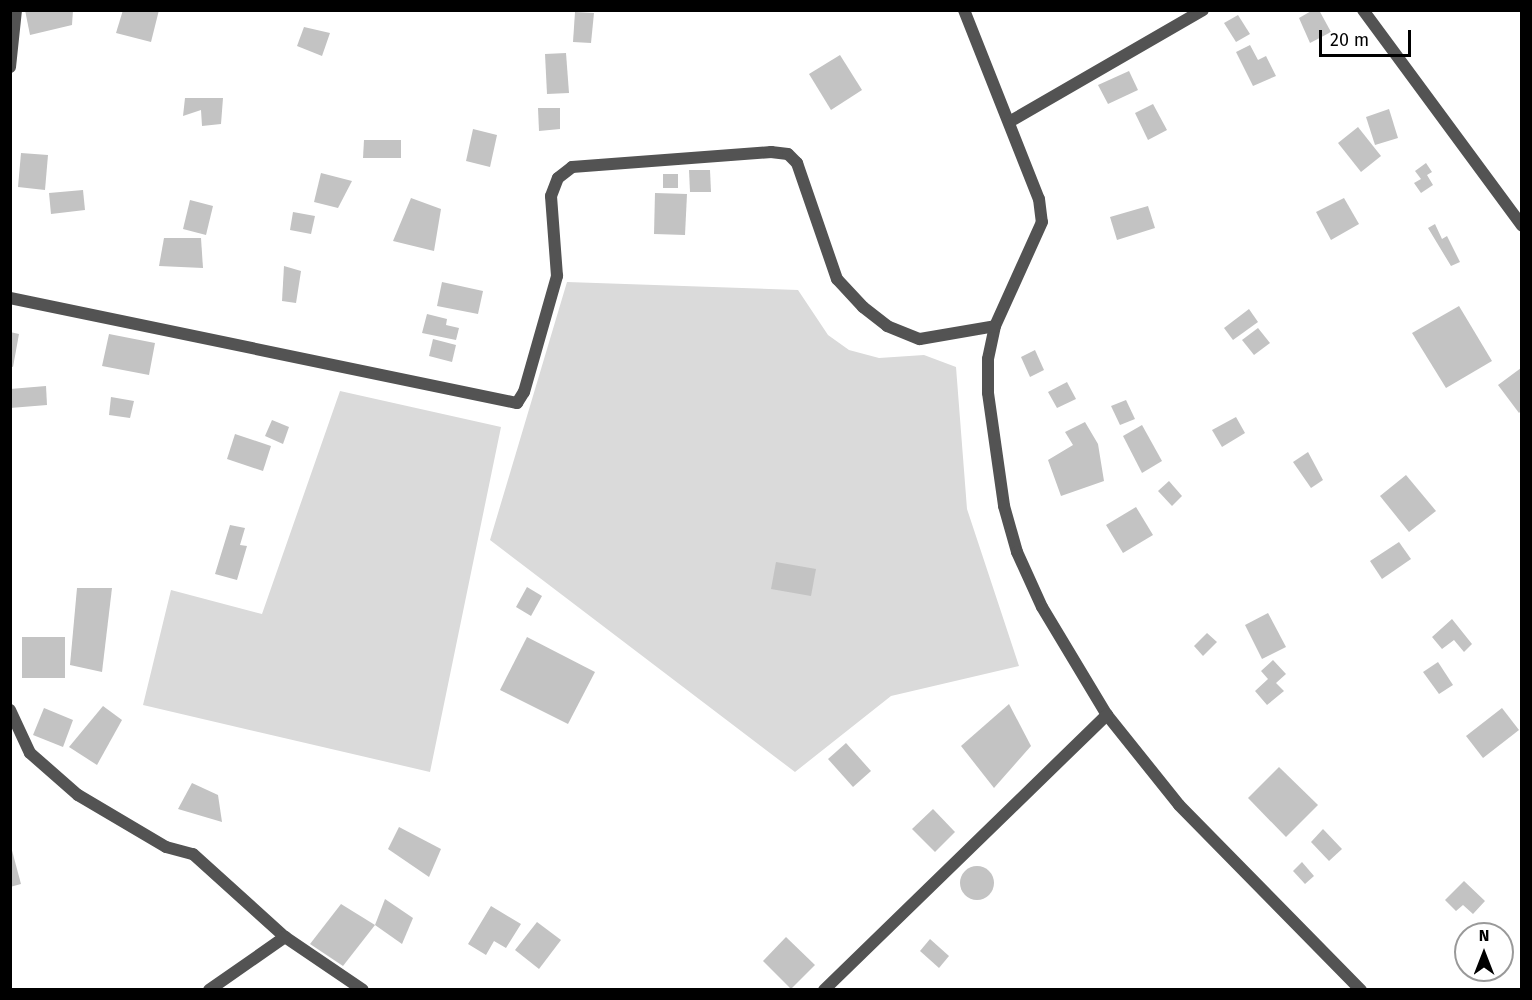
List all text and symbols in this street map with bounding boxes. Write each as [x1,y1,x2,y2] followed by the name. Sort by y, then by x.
[1322,18,1414,56] scale bar
[1330,29,1369,51] text: 20 m
[1454,922,1514,982] north arrow
[1479,926,1489,945] text: N

